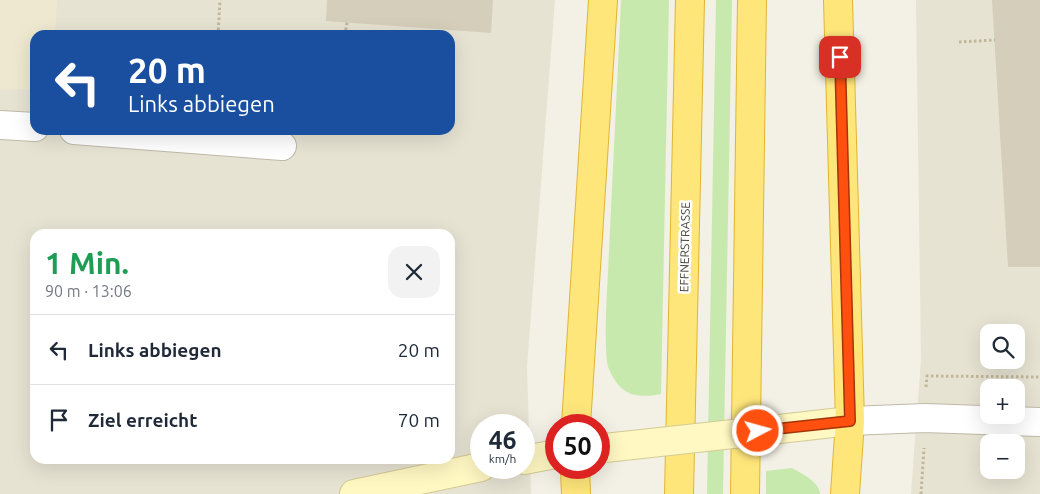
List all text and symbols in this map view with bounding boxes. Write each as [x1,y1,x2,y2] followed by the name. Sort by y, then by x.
[819,36,861,78] pin
[826,43,854,71] icon: arrive
[45,50,110,115] icon: left
[128,50,206,90] text: 20 m
[128,91,275,116] text: Links abbiegen
[677,202,692,292] street label: EFFNERSTRASSE
[45,246,129,280] text: 1 Min.
[388,246,440,298] button: close
[45,282,132,300] text: 90 m · 13:06
[980,324,1025,479] map controls
[980,324,1025,369] button: search
[45,336,73,364] icon: left
[88,339,222,361] text: Links abbiegen
[398,339,440,361] text: 20 m
[980,379,1025,424] button: +
[731,404,783,456] position arrow
[45,406,73,434] icon: arrive
[88,409,197,431] text: Ziel erreicht
[398,409,440,431] text: 70 m
[545,414,610,479] speed limit sign: 50
[488,426,517,454] text: 46
[980,434,1025,479] button: −
[489,452,516,465] text: km/h

